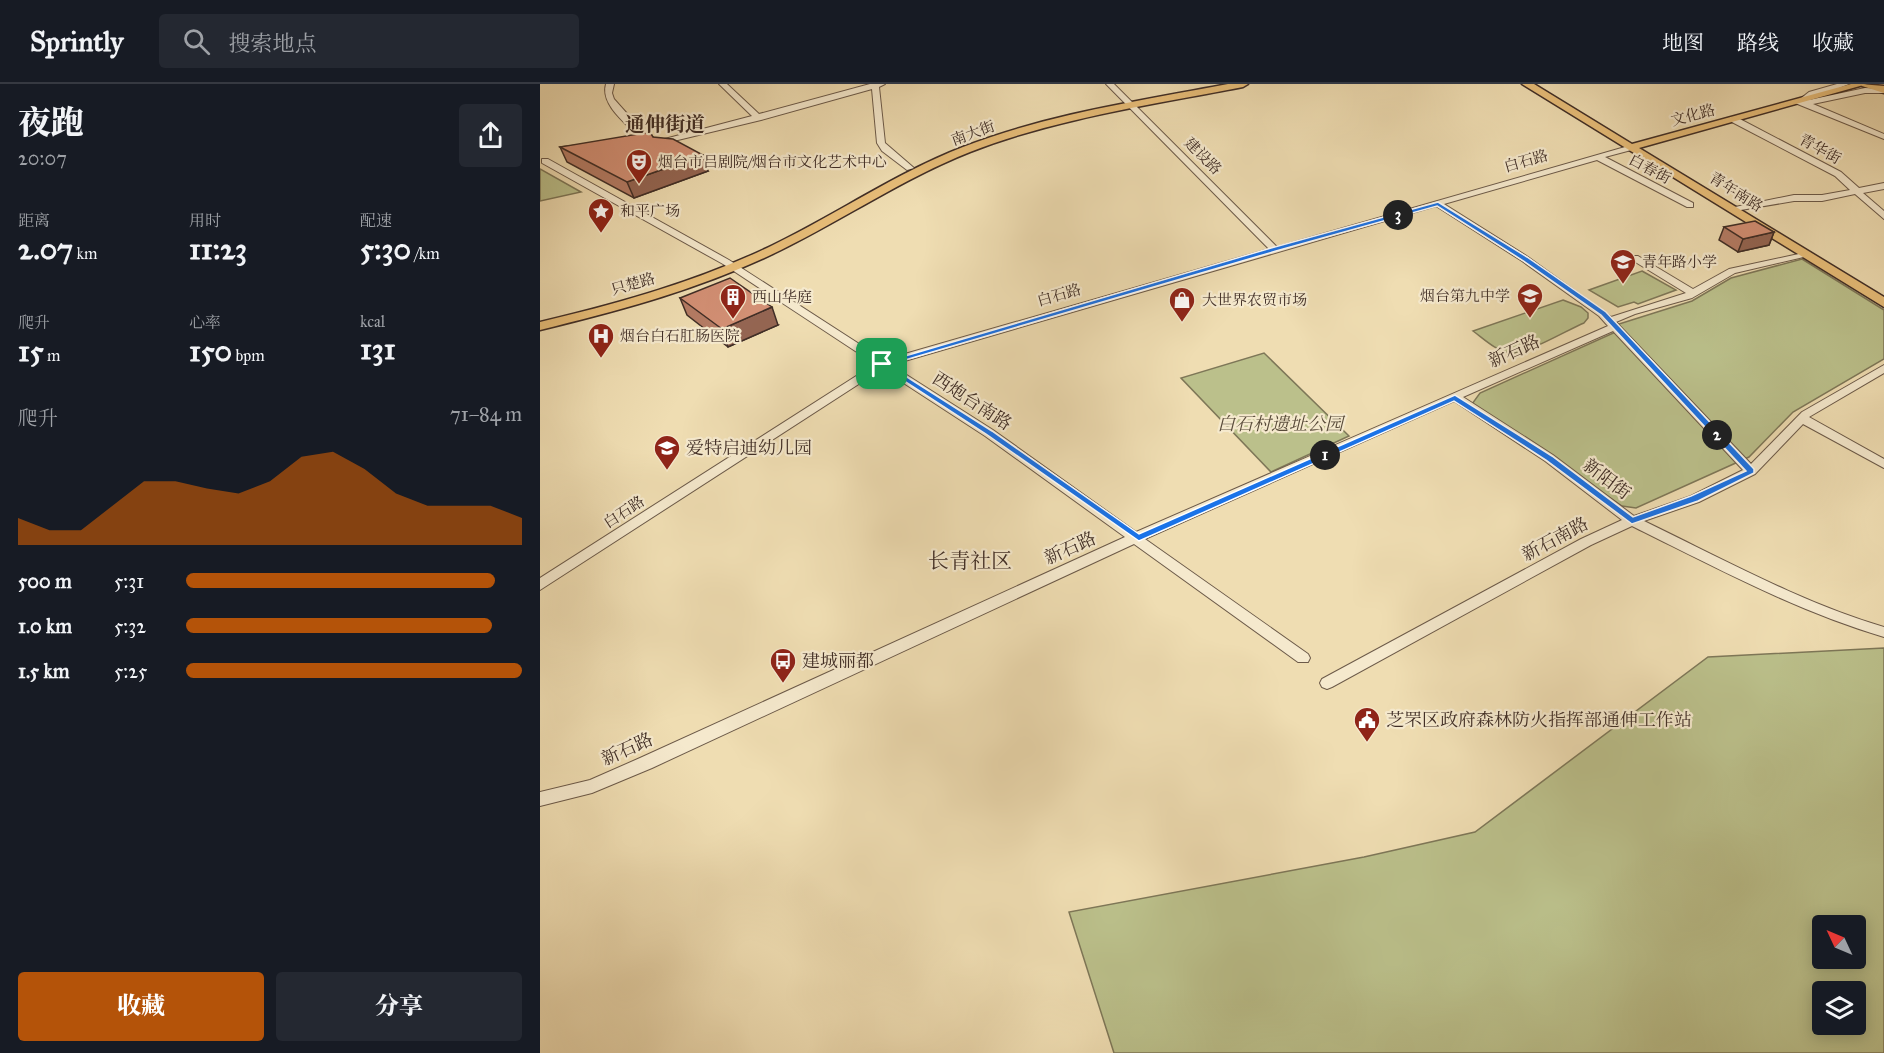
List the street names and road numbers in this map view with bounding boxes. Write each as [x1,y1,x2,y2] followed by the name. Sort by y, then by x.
[1669,100,1717,130] street label: 文化路
[949,117,997,149] street label: 南大街
[1796,130,1844,168] street label: 青华街
[1181,134,1225,178] street label: 建设路
[1502,146,1550,176] street label: 白石路
[1626,150,1674,188] street label: 白春街
[1706,168,1766,216] street label: 青年南路
[609,269,657,299] street label: 只楚路
[1035,280,1083,310] street label: 白石路
[1485,330,1543,372] street label: 新石路
[928,367,1016,435] street label: 西炮台南路
[1579,454,1635,504] street label: 新阳街
[600,492,648,532] street label: 白石路
[1518,512,1592,566] street label: 新石南路
[1041,527,1099,569] street label: 新石路
[598,728,656,770] street label: 新石路

